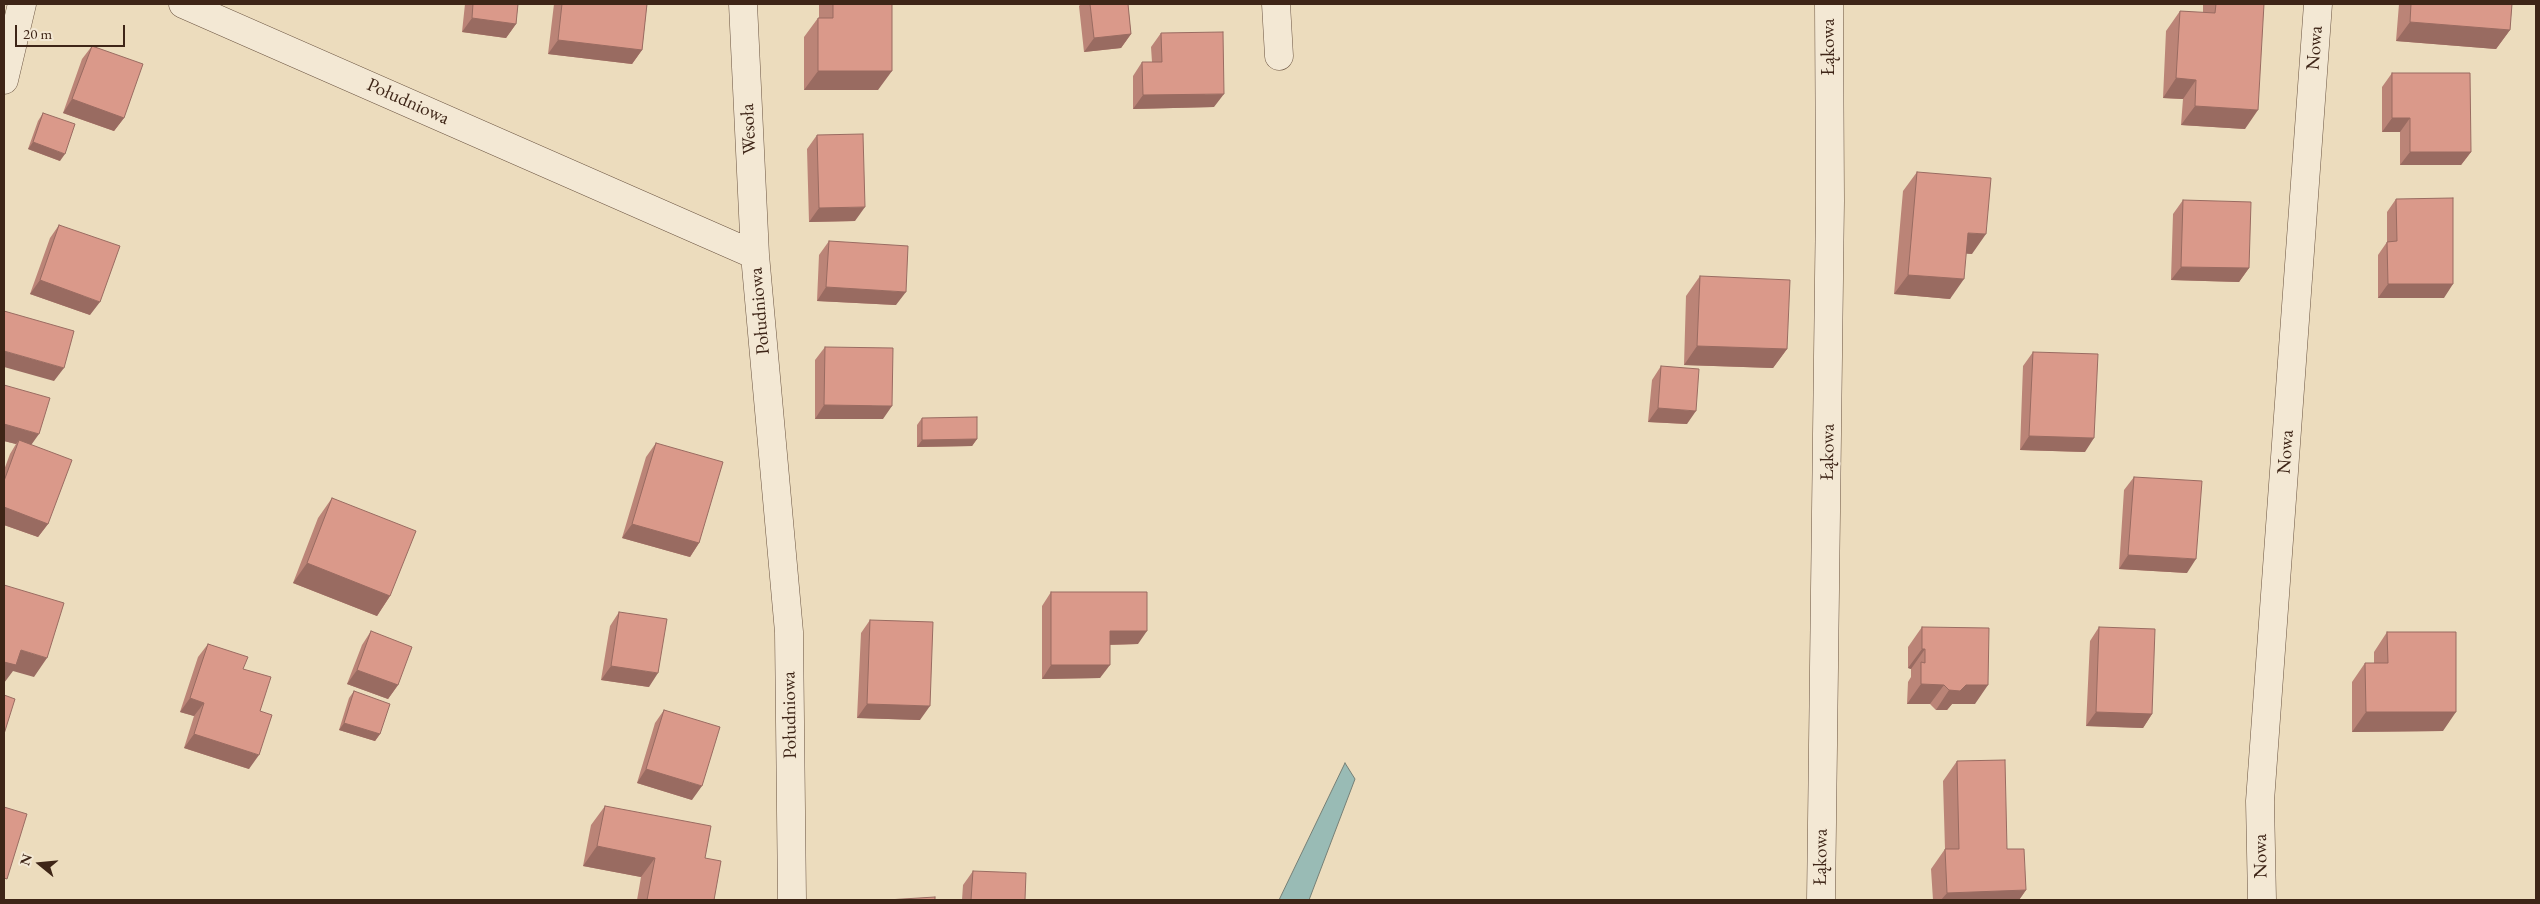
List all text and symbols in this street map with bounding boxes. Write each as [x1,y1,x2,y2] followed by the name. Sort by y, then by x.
[18,15,128,47] scale bar
[1818,18,1840,76] street label: Łąkowa
[23,24,52,43] text: 20 m
[2302,25,2328,71] street label: Nowa
[363,74,453,130] street label: Południowa
[736,103,762,155] street label: Wesoła
[745,266,775,356] street label: Południowa
[1816,423,1840,481] street label: Łąkowa
[2273,429,2299,475] street label: Nowa
[778,671,802,759] street label: Południowa
[1809,828,1833,886] street label: Łąkowa
[2249,834,2273,878] street label: Nowa
[15,839,65,889] north arrow
[15,852,36,868] text: N

